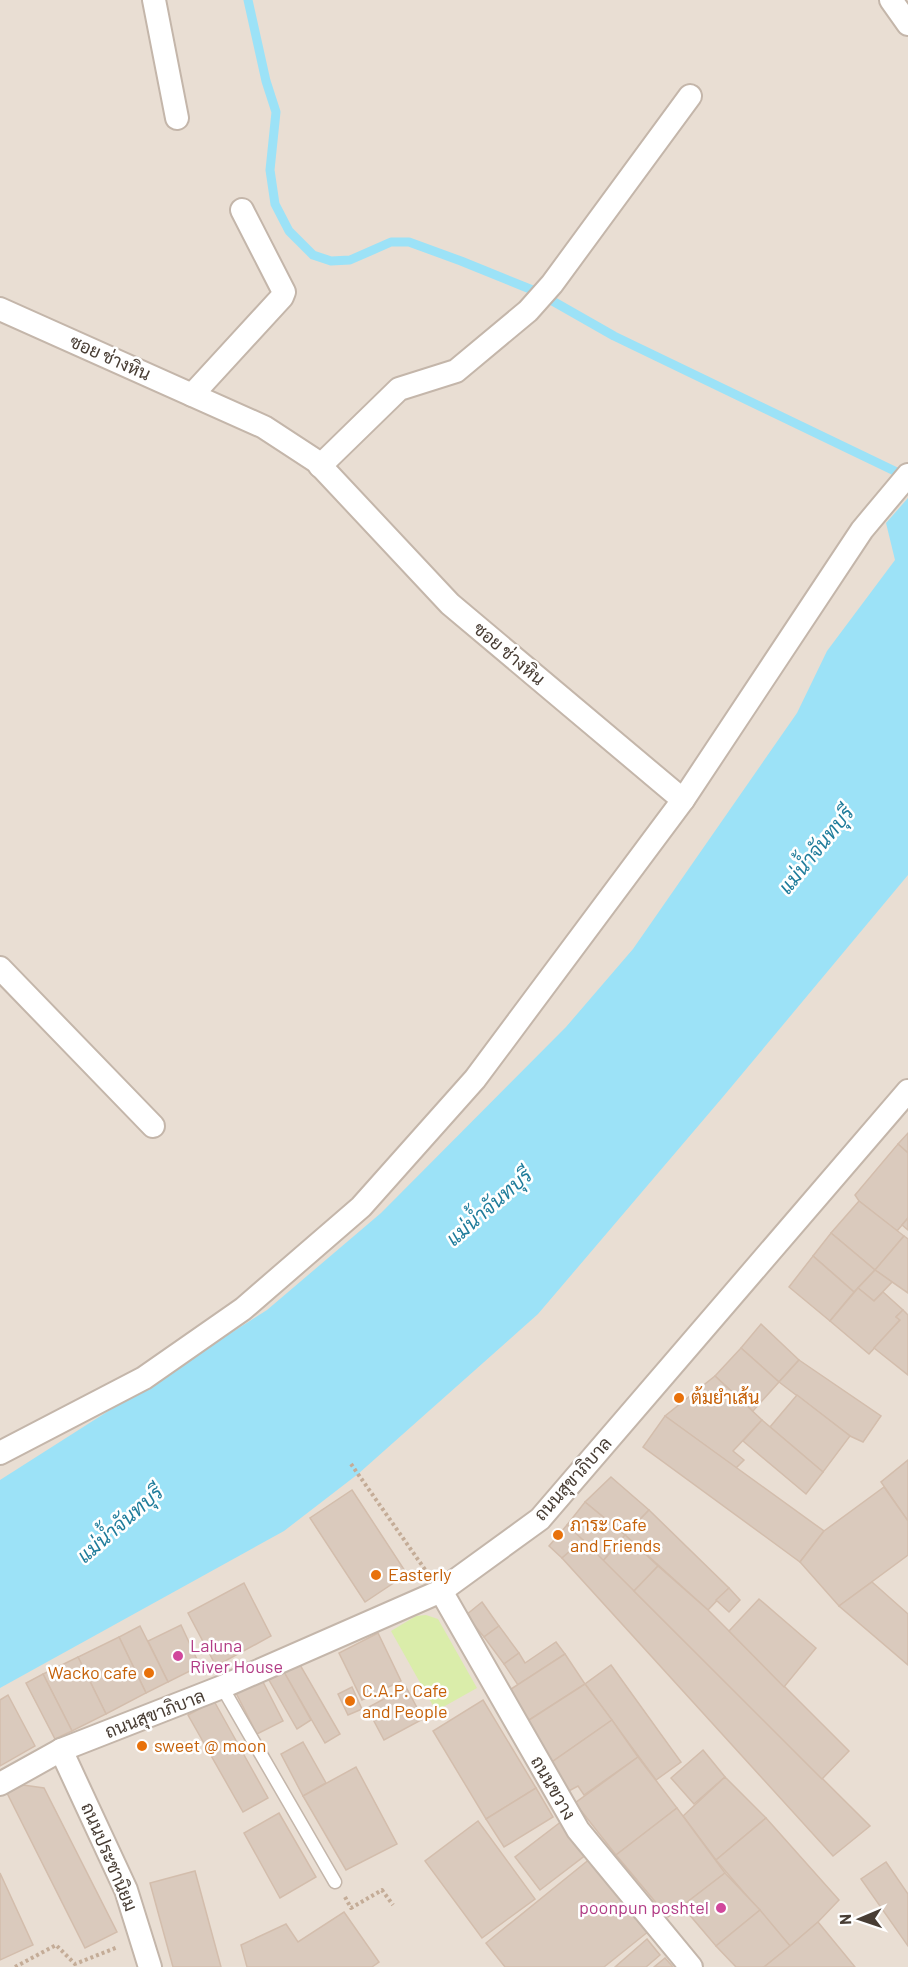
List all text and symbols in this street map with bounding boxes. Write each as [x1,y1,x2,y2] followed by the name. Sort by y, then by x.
[67,329,154,385] street label: ซอย ช่างหิน
[470,617,550,689] street label: ซอย ช่างหิน
[769,797,861,900] water label: แม่น้ำจันทบุรี
[437,1158,539,1252] water label: แม่น้ำจันทบุรี
[691,1386,760,1408] place label: ต้มยำเส้น
[672,1391,686,1405] marker: ต้มยำเส้น
[529,1432,617,1526] street label: ถนนสุขาภิบาล
[68,1475,170,1569] water label: แม่น้ำจันทบุรี
[570,1513,661,1556] place label: ภาระ Cafe and Friends
[551,1528,565,1542] marker: ภาระ Cafe and Friends
[388,1563,452,1585] place label: Easterly
[369,1568,383,1582] marker: Easterly
[190,1634,283,1677] place label: Laluna River House
[171,1649,185,1663] marker: Laluna River House
[48,1661,137,1683] place label: Wacko cafe
[142,1666,156,1680] marker: Wacko cafe
[362,1679,448,1722] place label: C.A.P. Cafe and People
[102,1684,208,1744] street label: ถนนสุขาภิบาล
[343,1694,357,1708] marker: C.A.P. Cafe and People
[154,1734,267,1756] place label: sweet @ moon
[135,1739,149,1753] marker: sweet @ moon
[527,1752,581,1823] street label: ถนนขวาง
[77,1799,143,1914] street label: ถนนประชานิยม
[830,1889,890,1949] north arrow
[579,1896,709,1918] place label: poonpun poshtel
[714,1901,728,1915] marker: poonpun poshtel
[835,1914,854,1925] text: N

